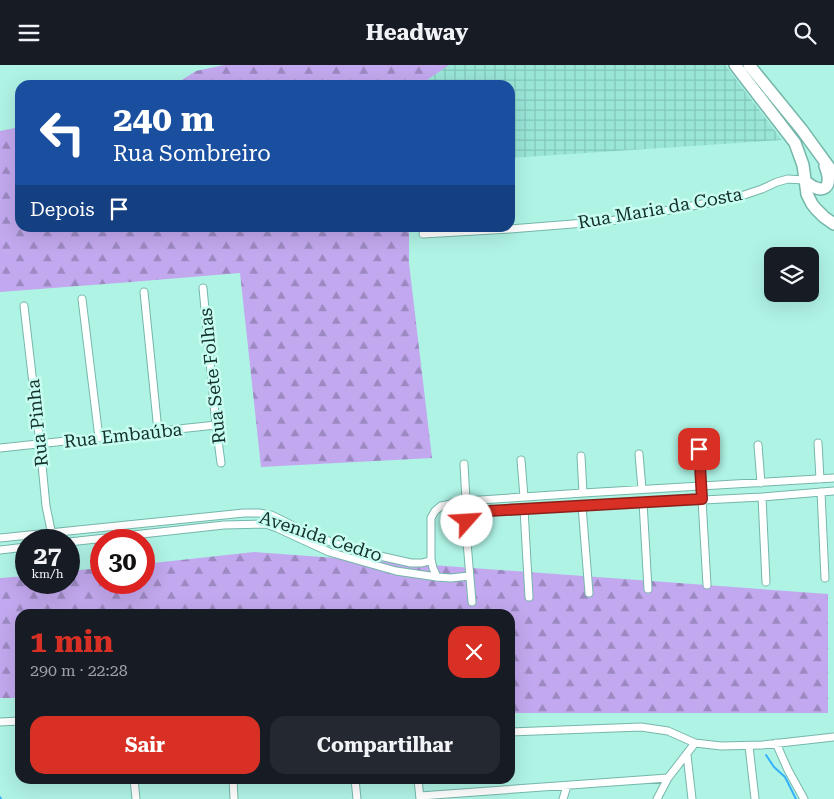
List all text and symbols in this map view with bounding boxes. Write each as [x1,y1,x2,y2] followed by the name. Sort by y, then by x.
[15,19,43,47] icon: menu
[791,19,819,47] icon: search
[366,20,468,45] text: Headway
[113,99,214,140] text: 240 m
[30,100,95,165] icon: left
[113,141,271,166] text: Rua Sombreiro
[576,183,744,233] street label: Rua Maria da Costa
[105,195,133,223] icon: arrive
[30,198,95,221] text: Depois
[764,247,819,302] map controls
[764,247,819,302] button: layers
[194,307,230,445] street label: Rua Sete Folhas
[22,378,52,468] street label: Rua Pinha
[63,418,183,452] street label: Rua Embaúba
[678,428,720,470] pin
[685,435,713,463] icon: arrive
[440,494,492,546] position arrow
[257,506,385,566] street label: Avenida Cedro
[90,529,155,594] speed limit sign: 30
[33,541,62,570] text: 27
[31,567,64,581] text: km/h
[30,624,113,659] text: 1 min
[448,626,500,678] button: close
[30,661,128,680] text: 290 m · 22:28
[30,716,260,774] button: Sair
[270,716,500,774] button: Compartilhar

